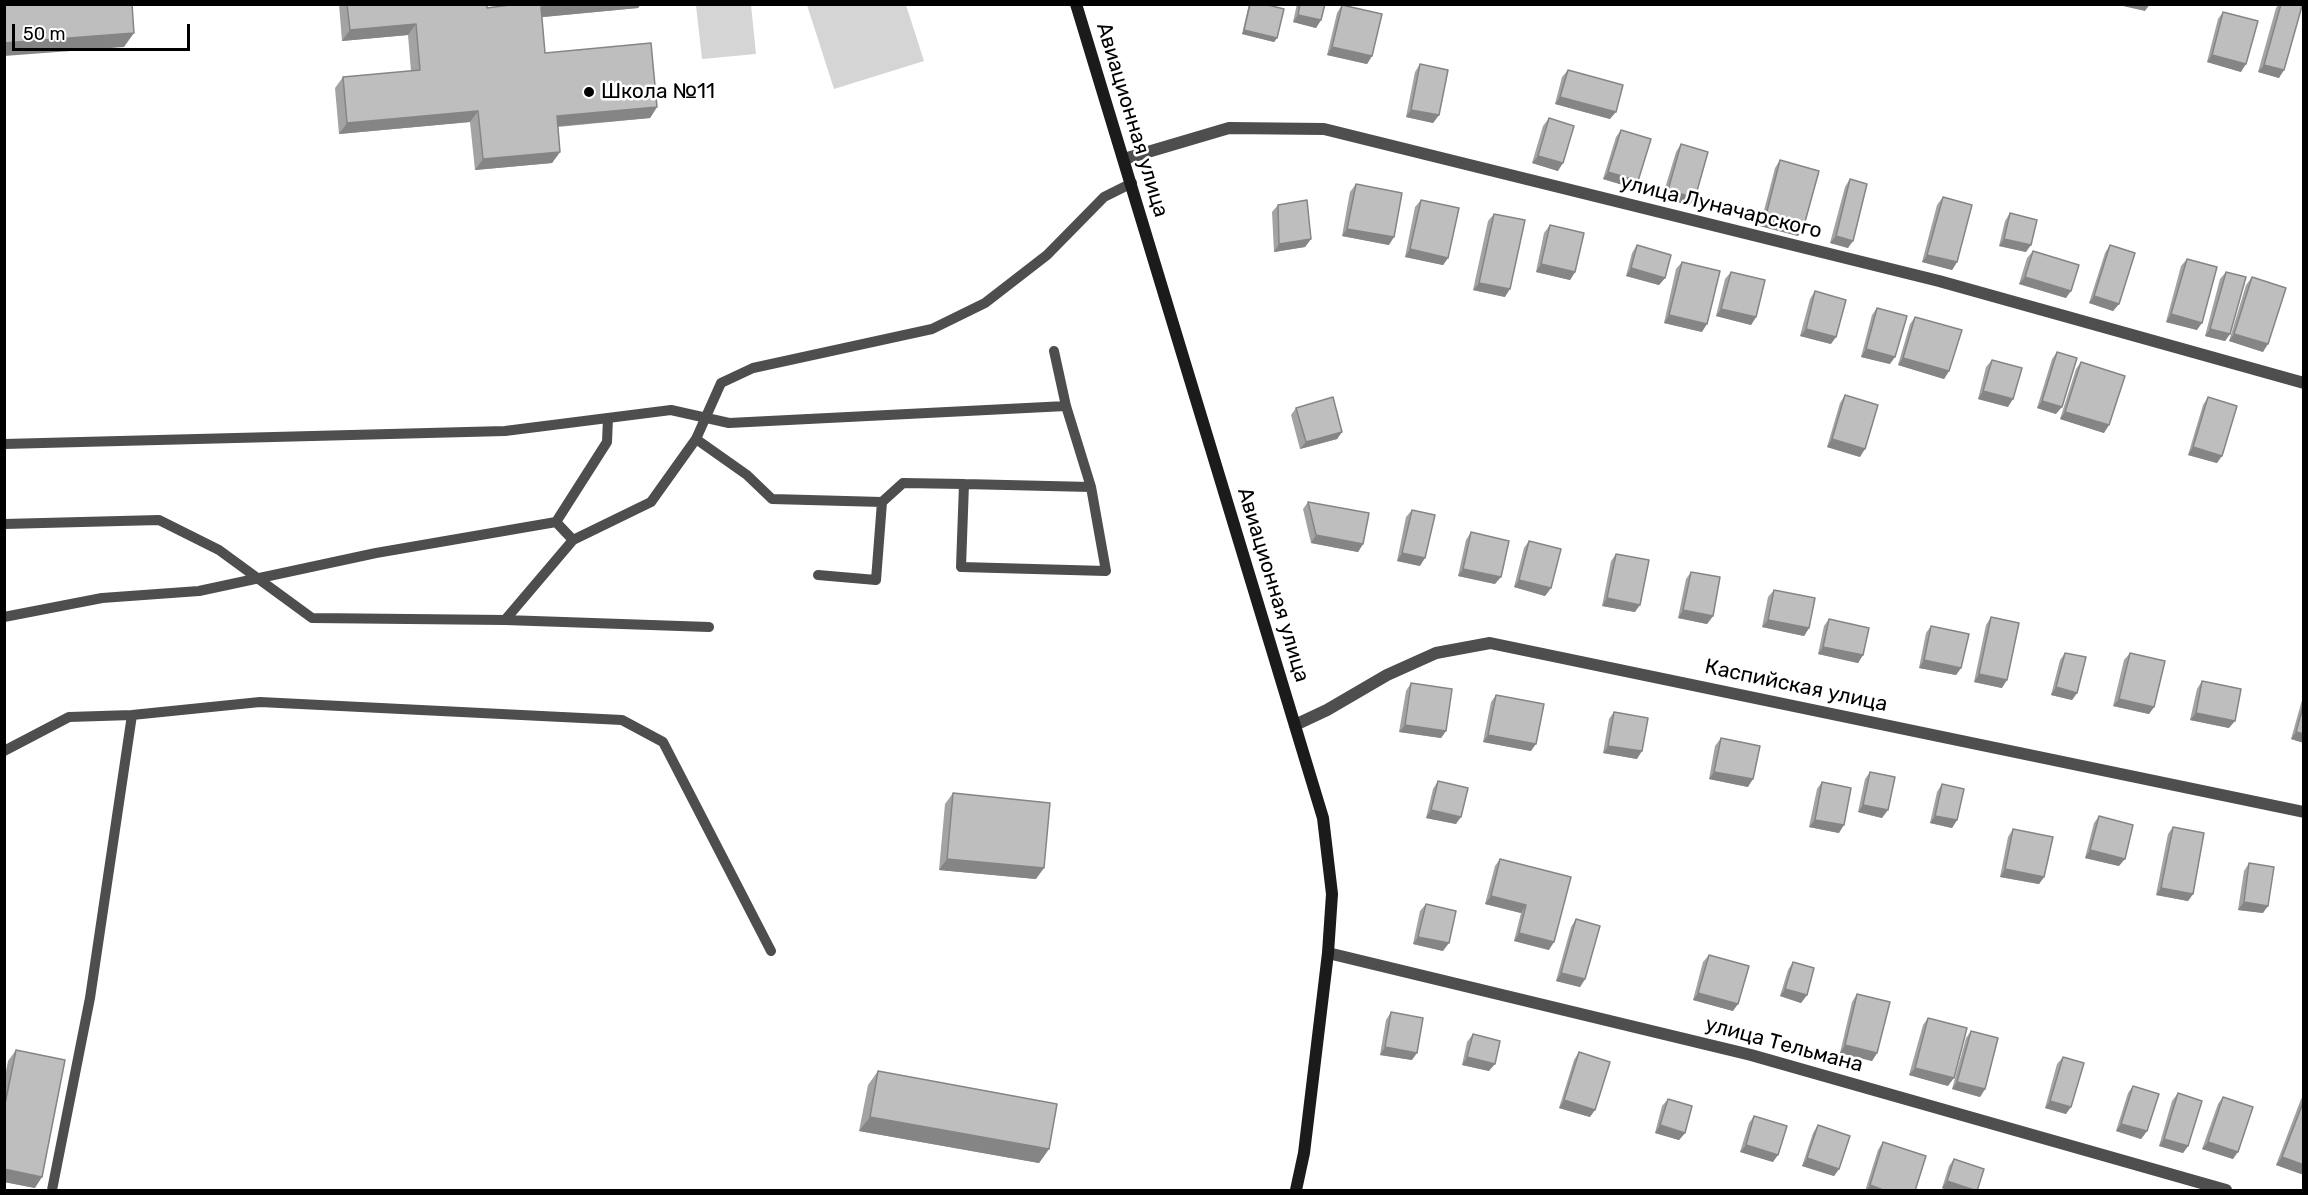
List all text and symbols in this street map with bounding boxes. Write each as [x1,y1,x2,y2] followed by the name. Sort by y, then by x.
[15,12,194,50] scale bar
[1090,20,1174,220] street label: Авиационная улица
[23,23,66,45] text: 50 m
[601,79,715,105] place label: Школа №11
[582,85,596,99] marker: Школа №11
[1617,170,1825,244] street label: улица Луначарского
[1231,485,1315,685] street label: Авиационная улица
[1702,654,1890,718] street label: Каспийская улица
[1702,1012,1866,1078] street label: улица Тельмана

